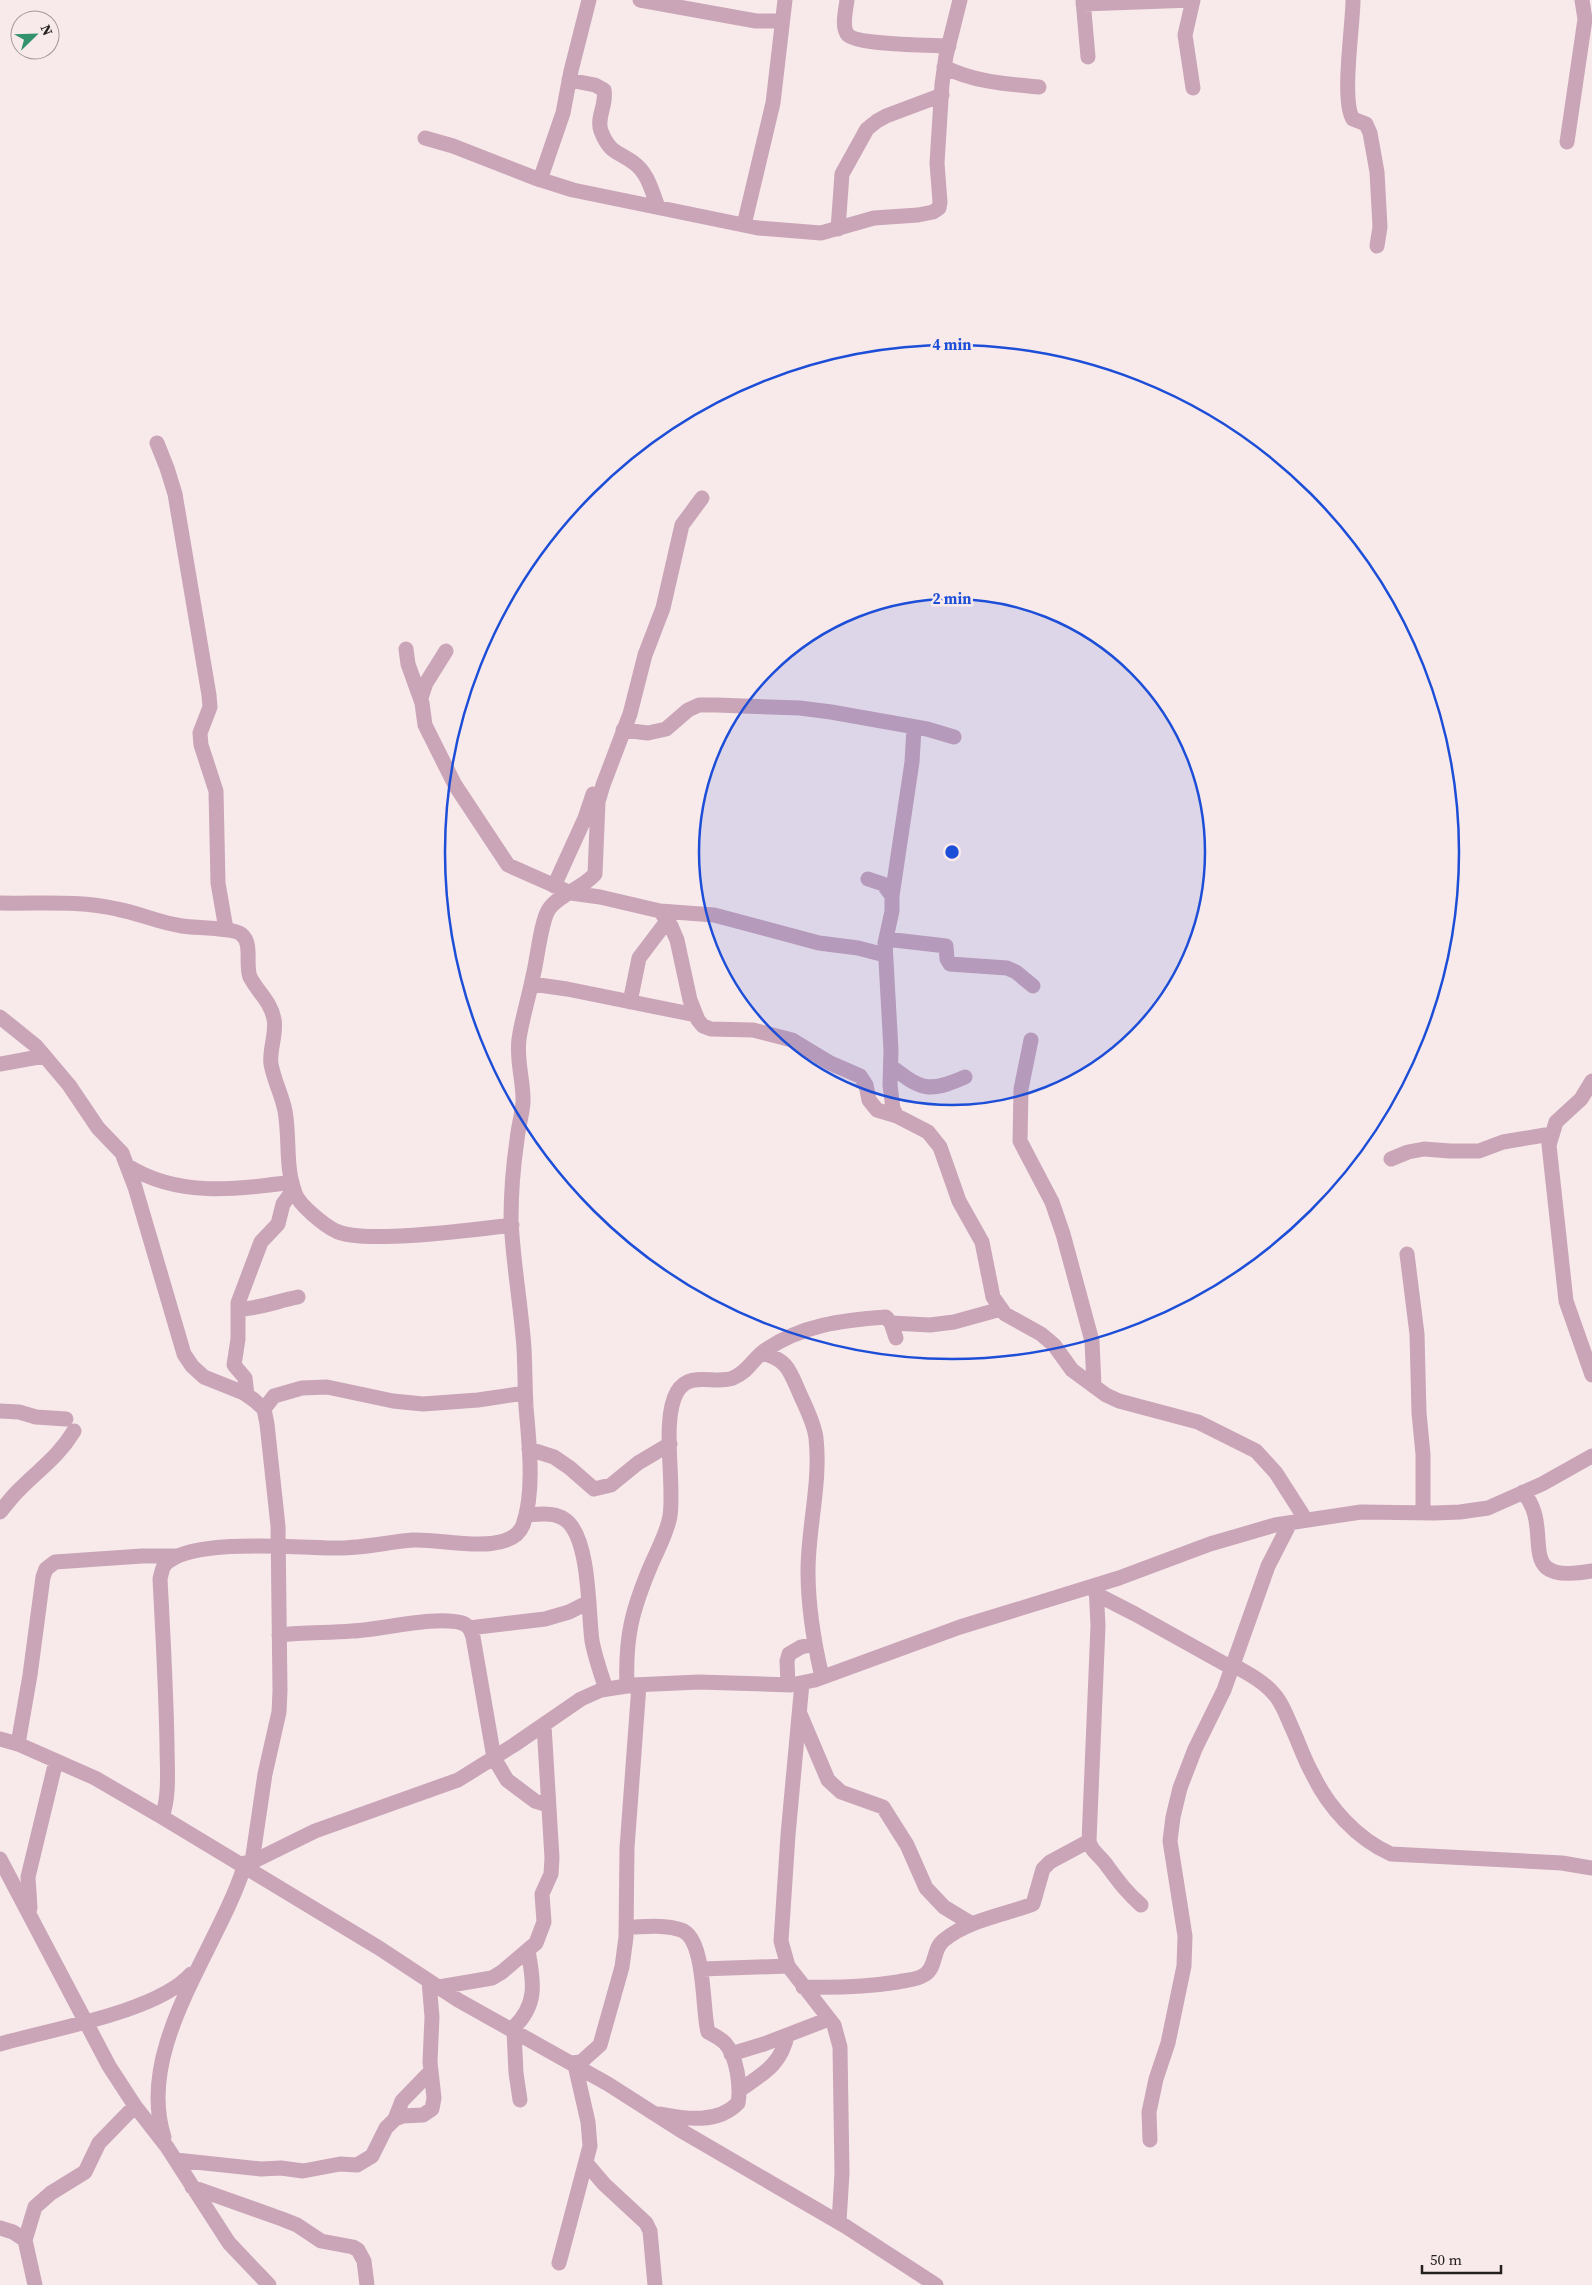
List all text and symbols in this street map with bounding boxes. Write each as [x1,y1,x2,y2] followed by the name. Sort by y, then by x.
[10,10,60,60] north arrow
[36,21,58,39] text: N
[933,334,971,355] text: 4 min
[933,588,971,609] text: 2 min
[943,843,961,861] centre of rings
[1422,2242,1501,2274] scale bar
[1430,2249,1462,2270] text: 50 m

